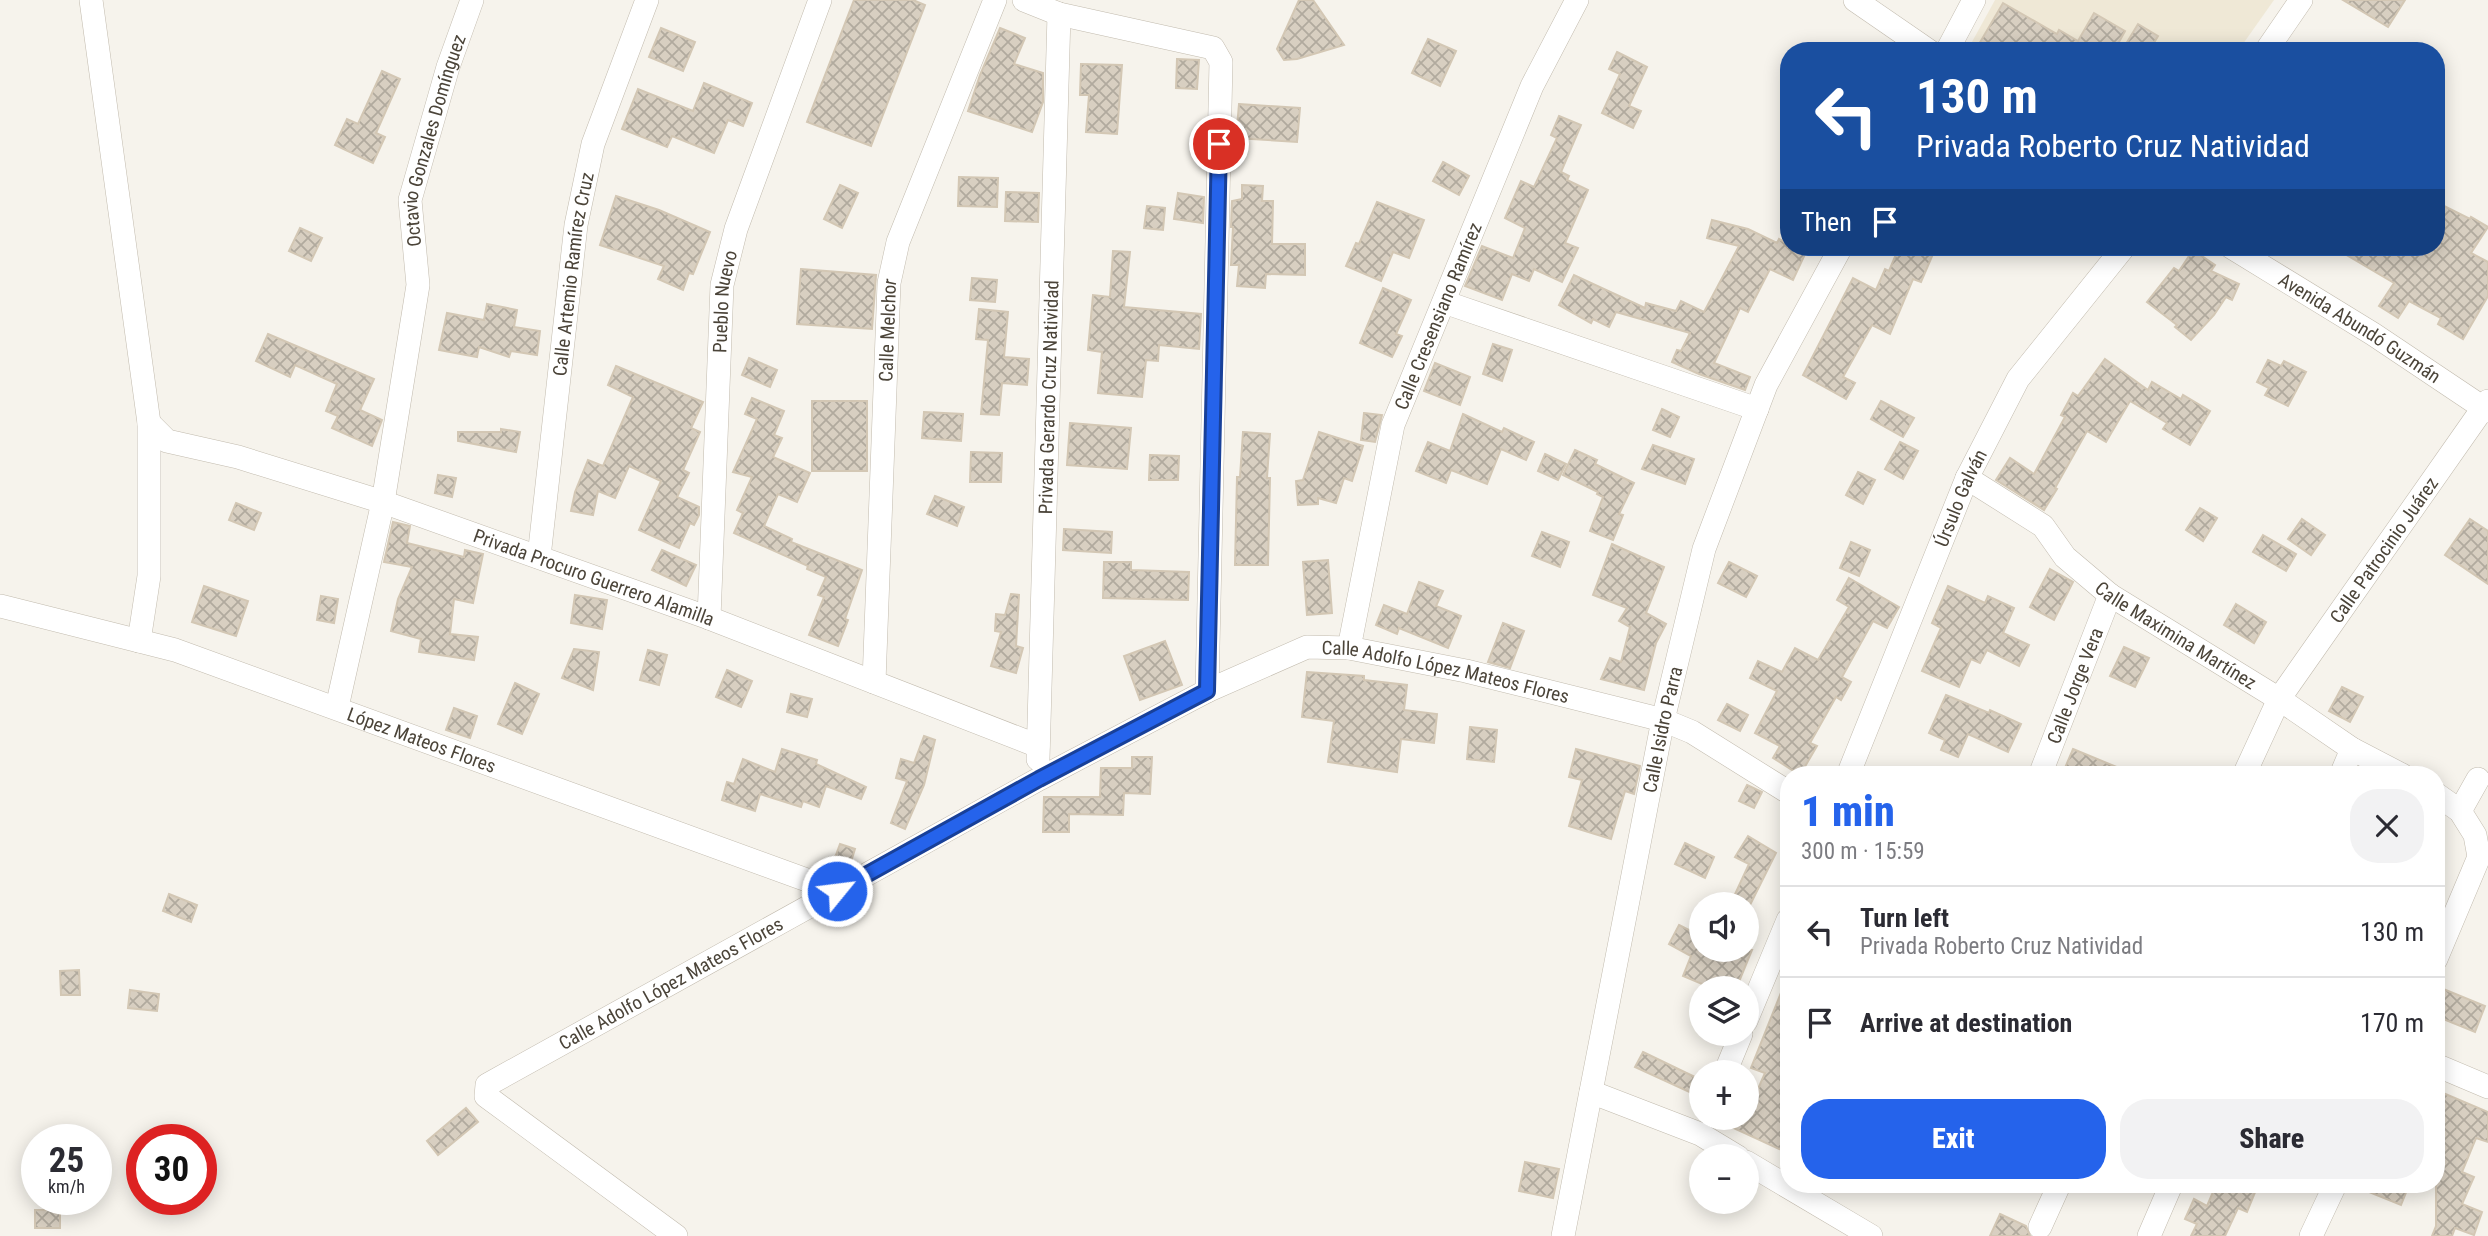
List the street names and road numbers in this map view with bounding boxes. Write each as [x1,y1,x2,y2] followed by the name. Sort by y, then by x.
[399,31,470,248] street label: Octavio Gonzales Domínguez
[548,170,598,377] street label: Calle Artemio Ramírez Cruz
[1389,219,1486,413] street label: Calle Cresensiano Ramírez
[708,248,742,353] street label: Pueblo Nuevo
[2275,268,2445,388] street label: Avenida Abundó Guzmán
[874,276,901,382] street label: Calle Melchor
[1033,280,1063,515] street label: Privada Gerardo Cruz Natividad
[1929,445,1991,550] street label: Úrsulo Galván
[2325,472,2443,627] street label: Calle Patrocinio Juárez
[470,524,718,631] street label: Privada Procuro Guerrero Alamilla
[2091,576,2261,694] street label: Calle Maximina Martínez
[2042,624,2108,747] street label: Calle Jorge Vera
[1321,636,1572,708] street label: Calle Adolfo López Mateos Flores
[1638,664,1687,795] street label: Calle Isidro Parra
[344,702,499,777] street label: López Mateos Flores
[555,912,787,1055] street label: Calle Adolfo López Mateos Flores

